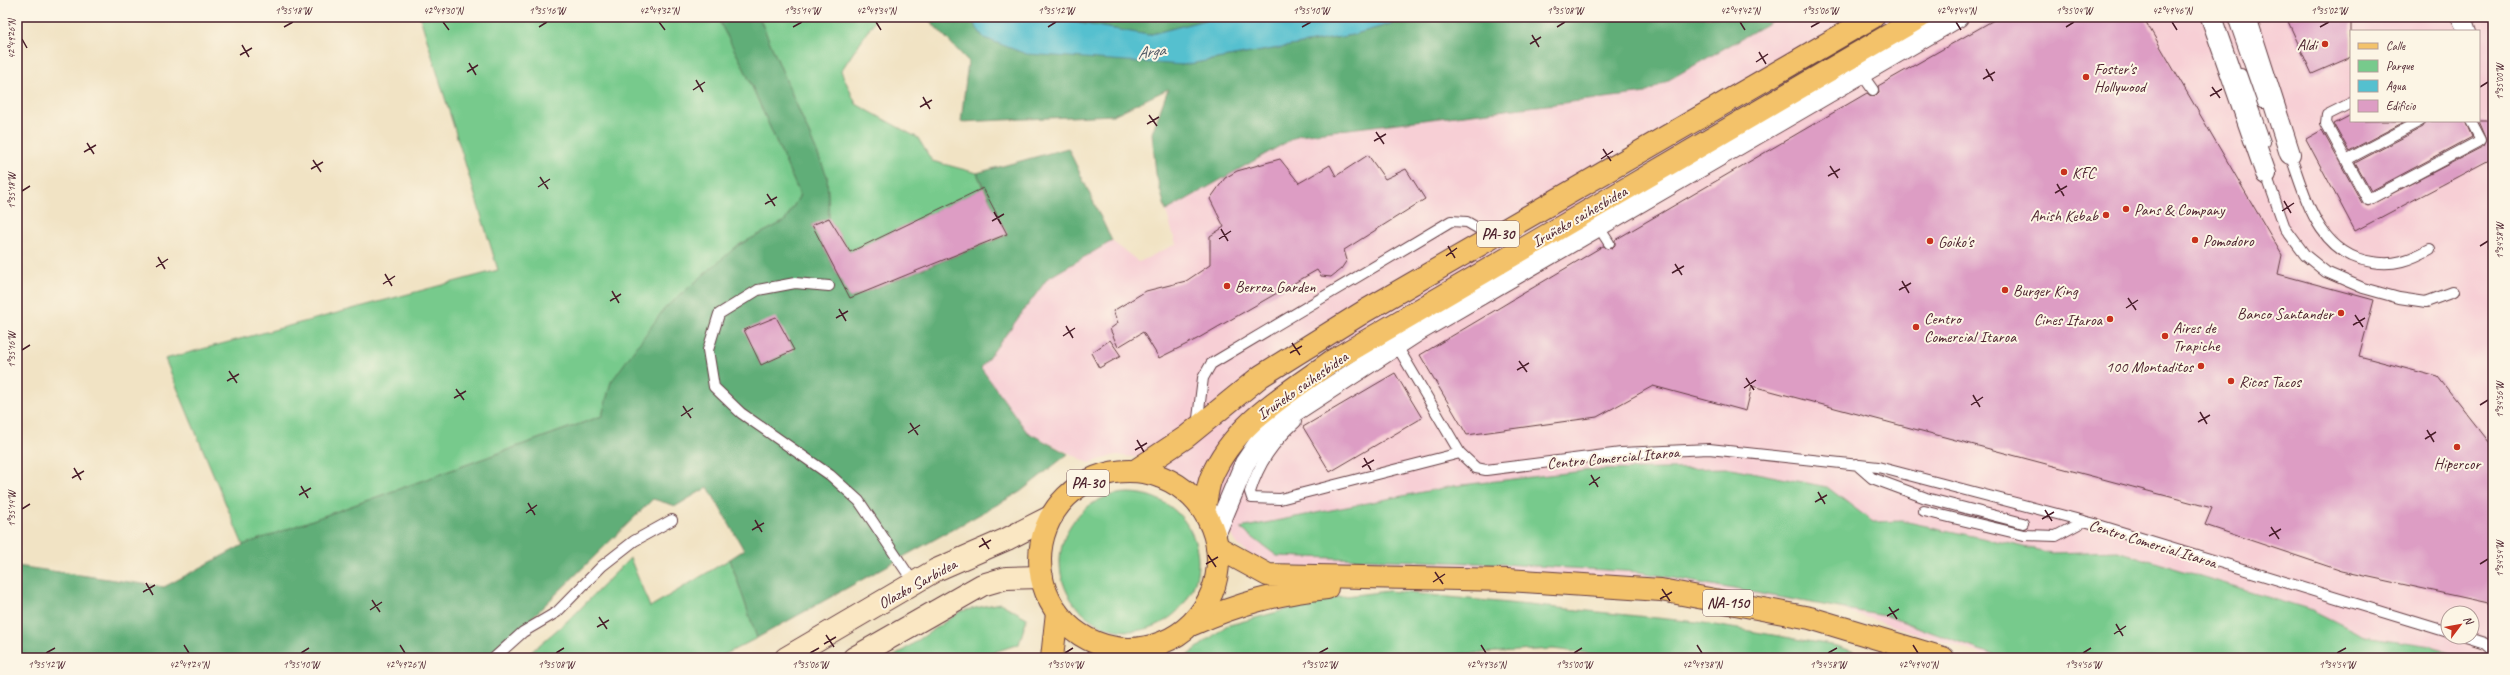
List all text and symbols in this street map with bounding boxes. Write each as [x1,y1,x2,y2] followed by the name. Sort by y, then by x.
[275,4,313,17] text: 1°35'18"W
[423,4,465,17] text: 42°49'30"N
[529,4,567,17] text: 1°35'16"W
[639,4,681,17] text: 42°49'32"N
[784,4,822,17] text: 1°35'14"W
[856,4,898,17] text: 42°49'34"N
[1038,4,1076,17] text: 1°35'12"W
[1293,4,1331,17] text: 1°35'10"W
[1547,4,1585,17] text: 1°35'08"W
[1720,4,1762,17] text: 42°49'42"N
[1802,4,1840,17] text: 1°35'06"W
[1936,4,1978,17] text: 42°49'44"N
[2056,4,2094,17] text: 1°35'04"W
[2152,4,2194,17] text: 42°49'46"N
[2311,4,2349,17] text: 1°35'02"W
[5,17,18,59] text: 42°49'26"N
[2350,30,2480,122] legend
[2297,35,2319,55] place label: Aldi
[2386,38,2406,54] text: Calle
[1136,39,1168,64] water label: Arga
[2320,39,2330,49] marker: Aldi
[2386,58,2415,74] text: Parque
[2094,59,2148,97] place label: Foster's Hollywood
[2493,62,2506,100] text: 1°35'00"W
[2081,72,2091,82] marker: Foster's Hollywood
[2386,78,2407,94] text: Agua
[2386,98,2416,114] text: Edificio
[2072,163,2098,183] place label: KFC
[2059,167,2069,177] marker: KFC
[5,171,18,209] text: 1°35'18"W
[1528,181,1632,252] street label: Iruñeko saihesbidea
[2134,200,2226,220] place label: Pans & Company
[2121,204,2131,214] marker: Pans & Company
[2030,206,2099,226] place label: Anish Kebab
[2101,210,2111,220] marker: Anish Kebab
[1477,221,1519,247] road number: PA-30
[2493,221,2506,259] text: 1°34'58"W
[2203,231,2255,251] place label: Pomodoro
[1938,232,1975,252] place label: Goiko's
[2190,235,2200,245] marker: Pomodoro
[1925,236,1935,246] marker: Goiko's
[1235,277,1316,297] place label: Berroa Garden
[1222,281,1232,291] marker: Berroa Garden
[2013,281,2079,301] place label: Burger King
[2000,285,2010,295] marker: Burger King
[2237,304,2335,324] place label: Banco Santander
[2336,308,2346,318] marker: Banco Santander
[1924,309,2017,347] place label: Centro Comercial Itaroa
[2034,310,2104,330] place label: Cines Itaroa
[2105,314,2115,324] marker: Cines Itaroa
[2173,318,2221,356] place label: Aires de Trapiche
[1911,322,1921,332] marker: Centro Comercial Itaroa
[5,330,18,368] text: 1°35'16"W
[2160,331,2170,341] marker: Aires de Trapiche
[1253,346,1353,425] street label: Iruñeko saihesbidea
[2106,357,2195,377] place label: 100 Montaditos
[2196,361,2206,371] marker: 100 Montaditos
[2239,372,2302,392] place label: Ricos Tacos
[2226,376,2236,386] marker: Ricos Tacos
[2493,380,2506,418] text: 1°34'56"W
[1546,442,1681,474] street label: Centro Comercial Itaroa
[2452,442,2462,452] marker: Hipercor
[2434,454,2483,474] place label: Hipercor
[1067,470,1109,496] road number: PA-30
[5,489,18,527] text: 1°35'14"W
[2086,515,2220,573] street label: Centro Comercial Itaroa
[2493,539,2506,577] text: 1°34'54"W
[875,553,961,614] street label: Olazko Sarbidea
[1703,590,1753,616] road number: NA-150
[2440,605,2480,645] north arrow
[2461,613,2477,628] text: N
[28,658,66,671] text: 1°35'12"W
[169,658,211,671] text: 42°49'24"N
[283,658,321,671] text: 1°35'10"W
[385,658,427,671] text: 42°49'26"N
[538,658,576,671] text: 1°35'08"W
[792,658,830,671] text: 1°35'06"W
[1047,658,1085,671] text: 1°35'04"W
[1301,658,1339,671] text: 1°35'02"W
[1466,658,1508,671] text: 42°49'36"N
[1556,658,1594,671] text: 1°35'00"W
[1682,658,1724,671] text: 42°49'38"N
[1810,658,1848,671] text: 1°34'58"W
[1898,658,1940,671] text: 42°49'40"N
[2065,658,2103,671] text: 1°34'56"W
[2319,658,2357,671] text: 1°34'54"W

